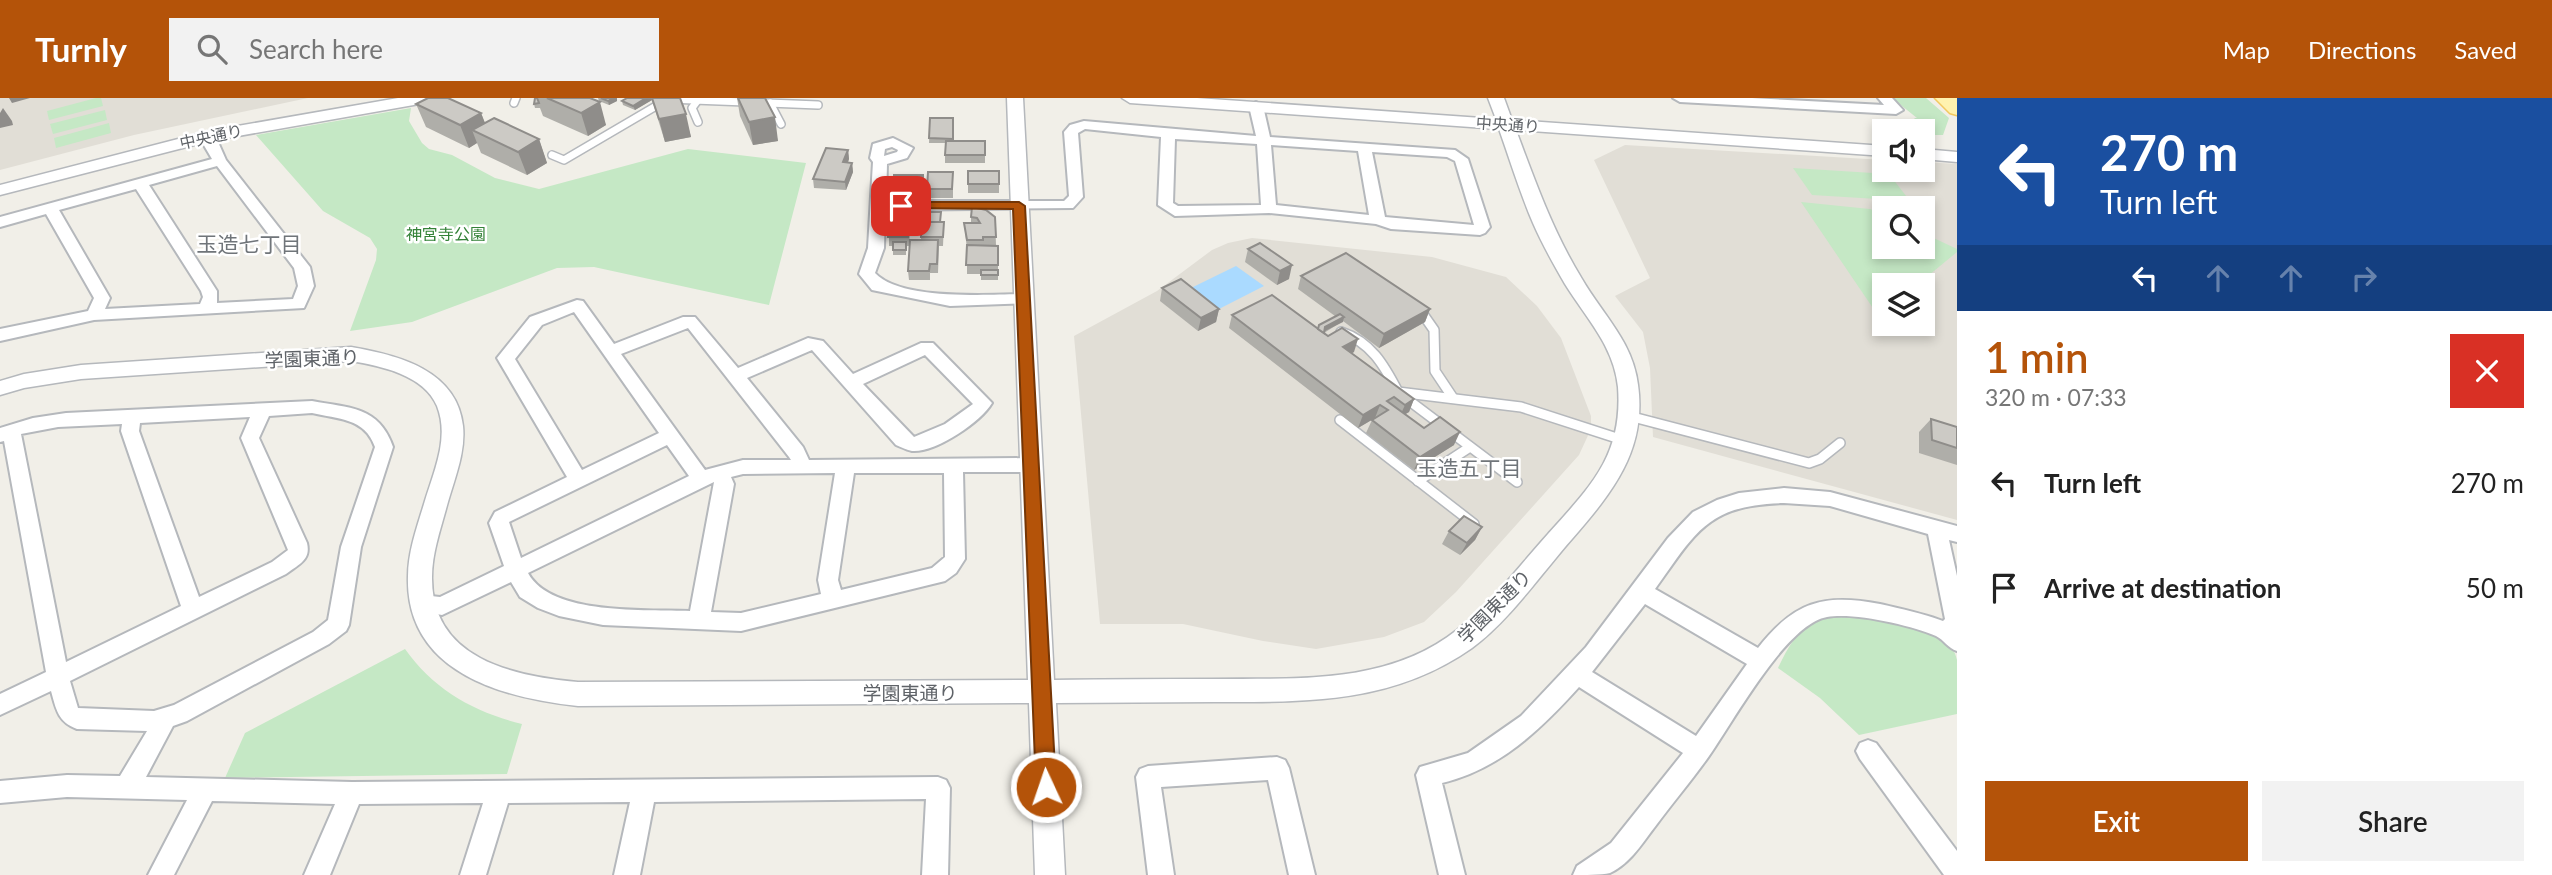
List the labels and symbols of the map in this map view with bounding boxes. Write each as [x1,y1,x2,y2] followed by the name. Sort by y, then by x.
[1475,112,1541,136] street label: 中央通り
[178,120,244,152] street label: 中央通り
[871,176,931,236] pin
[406,224,486,243] park label: 神宮寺公園
[197,231,302,256] district label: 玉造七丁目
[264,345,360,371] street label: 学園東通り
[1417,455,1522,480] district label: 玉造五丁目
[1452,564,1536,648] street label: 学園東通り
[862,681,958,704] street label: 学園東通り
[1009,750,1083,824] position arrow

